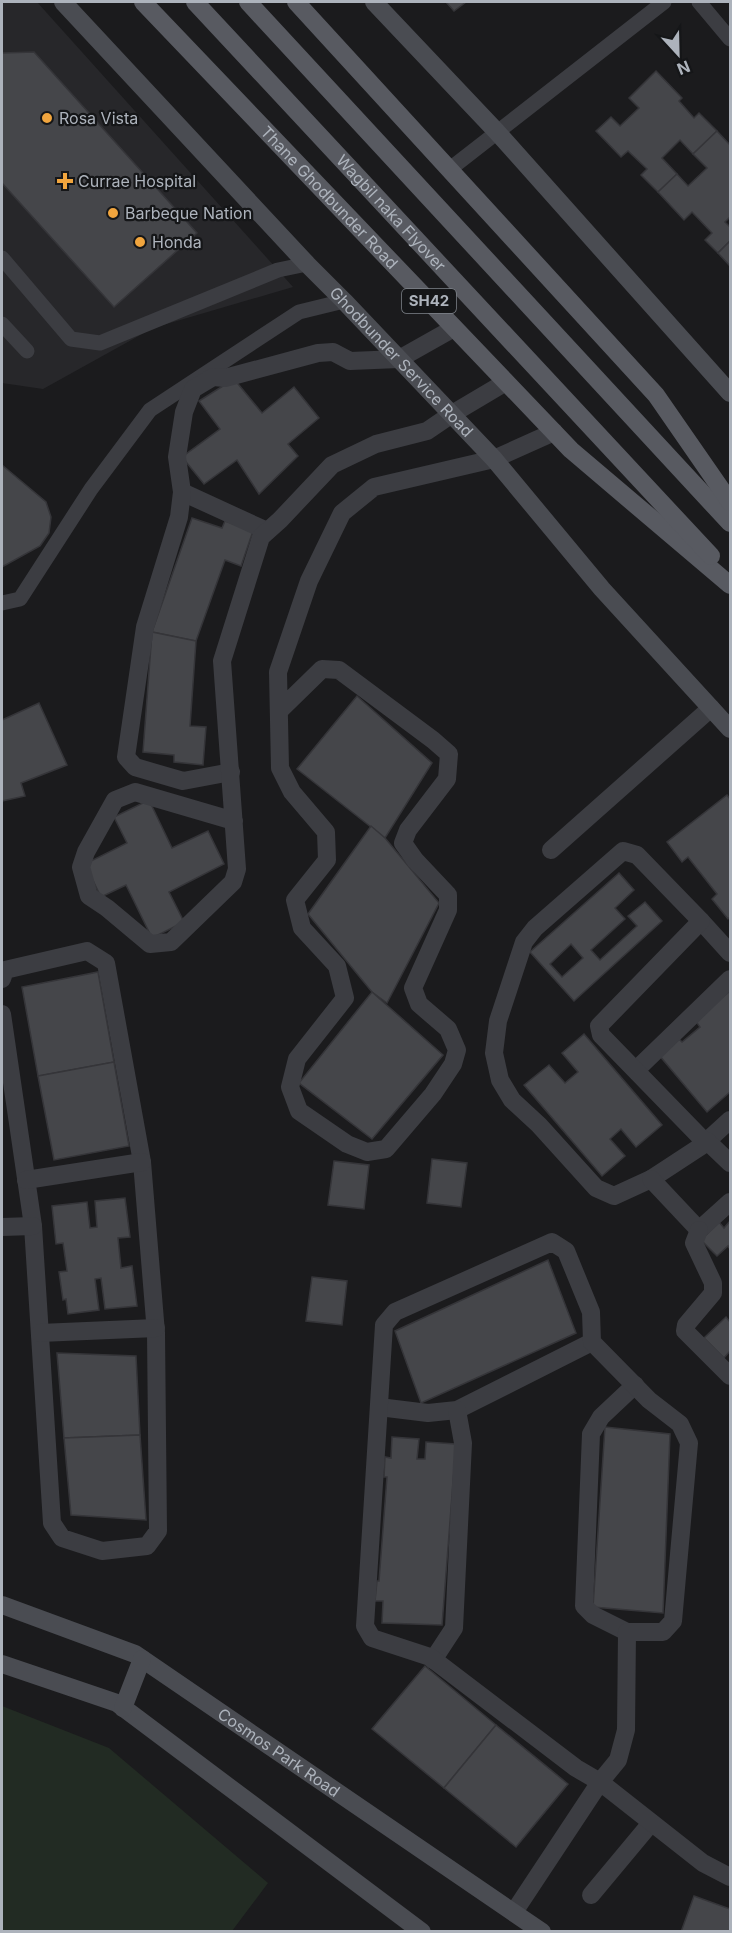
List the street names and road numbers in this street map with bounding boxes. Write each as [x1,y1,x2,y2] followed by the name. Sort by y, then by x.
[257,122,402,273] street label: Thane Ghodbunder Road
[332,150,450,275] street label: Wagbil naka Flyover
[326,283,478,441] street label: Ghodbunder Service Road
[402,289,456,313] road number: SH42
[214,1704,344,1801] street label: Cosmos Park Road

